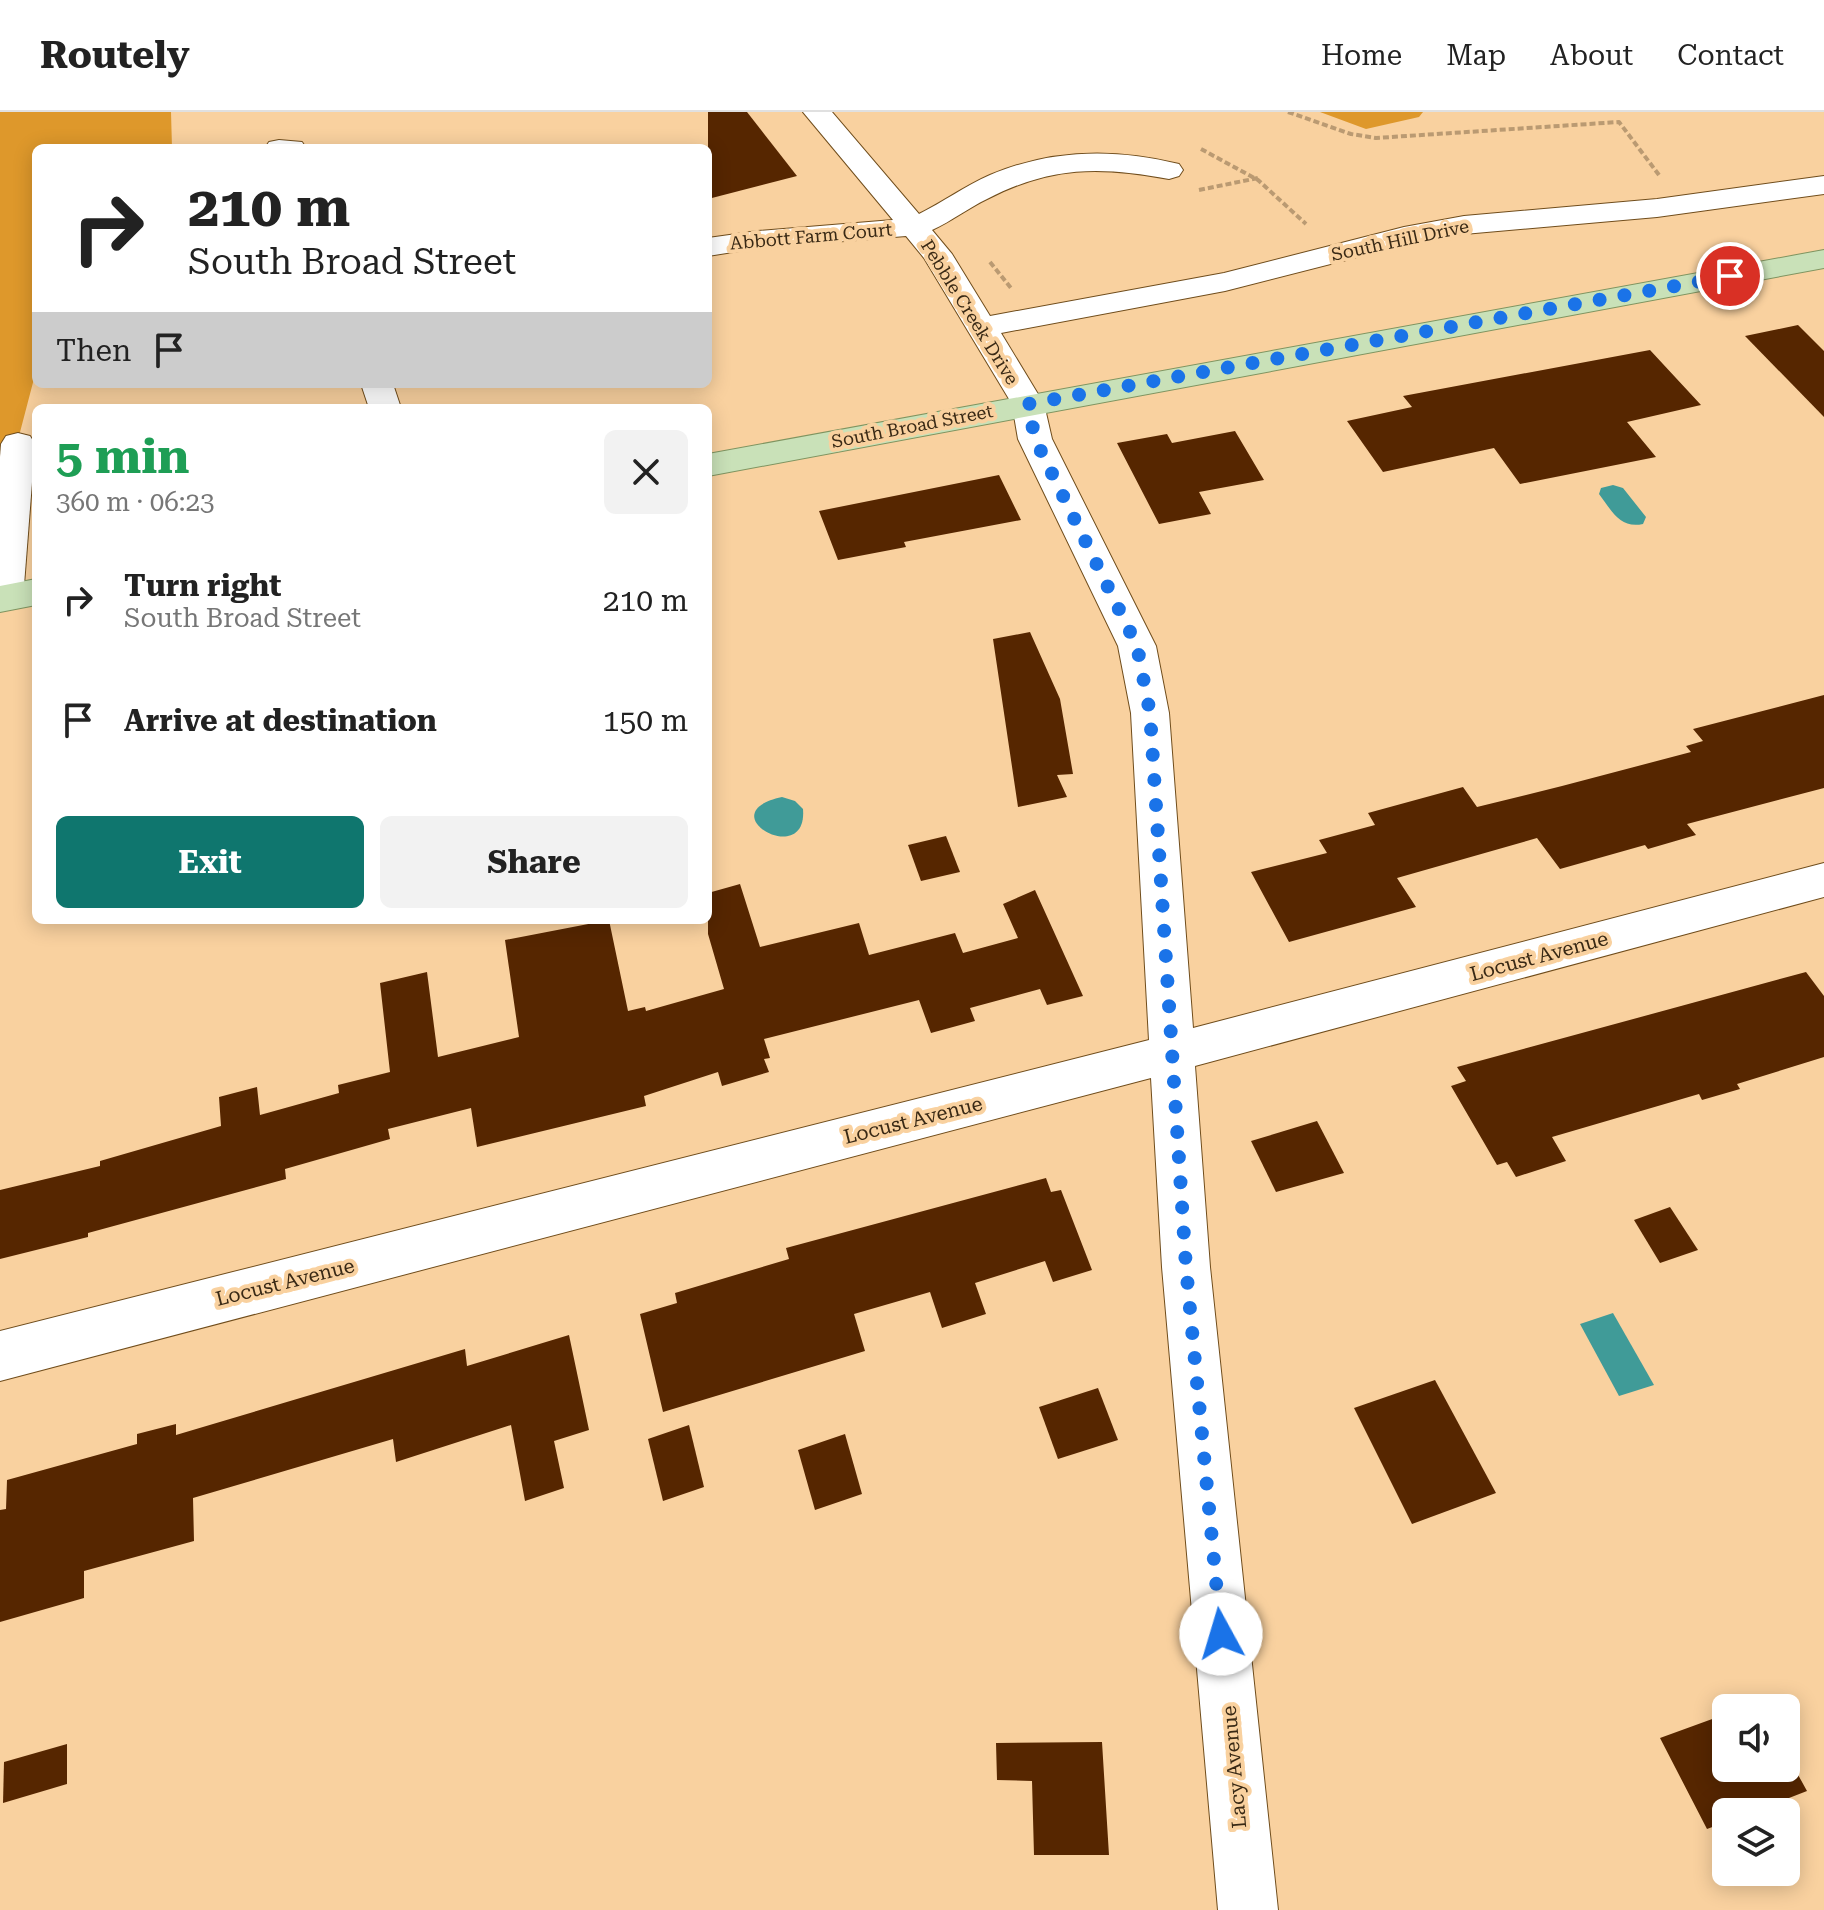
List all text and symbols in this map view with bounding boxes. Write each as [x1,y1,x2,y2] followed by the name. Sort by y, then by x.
[40,33,190,77] text: Routely
[1321,39,1402,72] text: Home
[1446,39,1506,72] text: Map
[1550,39,1633,72] text: About
[1677,39,1784,72] text: Contact
[188,174,350,240] text: 210 m
[56,176,160,280] icon: right
[1329,215,1471,265] street label: South Hill Drive
[729,218,893,254] street label: Abbott Farm Court
[917,236,1023,388] street label: Pebble Creek Drive
[188,241,516,283] text: South Broad Street
[1696,242,1764,310] pin
[1708,254,1752,298] icon: arrive
[147,328,191,372] icon: arrive
[56,333,131,368] text: Then
[829,400,995,452] street label: South Broad Street
[56,429,189,485] text: 5 min
[604,430,688,514] button: close
[56,487,215,517] text: 360 m · 06:23
[124,568,281,603] text: Turn right
[56,578,100,622] icon: right
[603,583,688,618] text: 210 m
[124,603,361,633] text: South Broad Street
[56,698,100,742] icon: arrive
[124,703,437,738] text: Arrive at destination
[603,703,688,738] text: 150 m
[56,816,364,908] button: Exit
[380,816,688,908] button: Share
[1467,926,1611,986] street label: Locust Avenue
[841,1091,985,1149] street label: Locust Avenue
[213,1253,357,1311] street label: Locust Avenue
[1179,1592,1263,1676] position arrow
[1712,1694,1800,1886] map controls
[1712,1694,1800,1782] button: sound
[1217,1705,1251,1829] street label: Lacy Avenue
[1712,1798,1800,1886] button: layers

